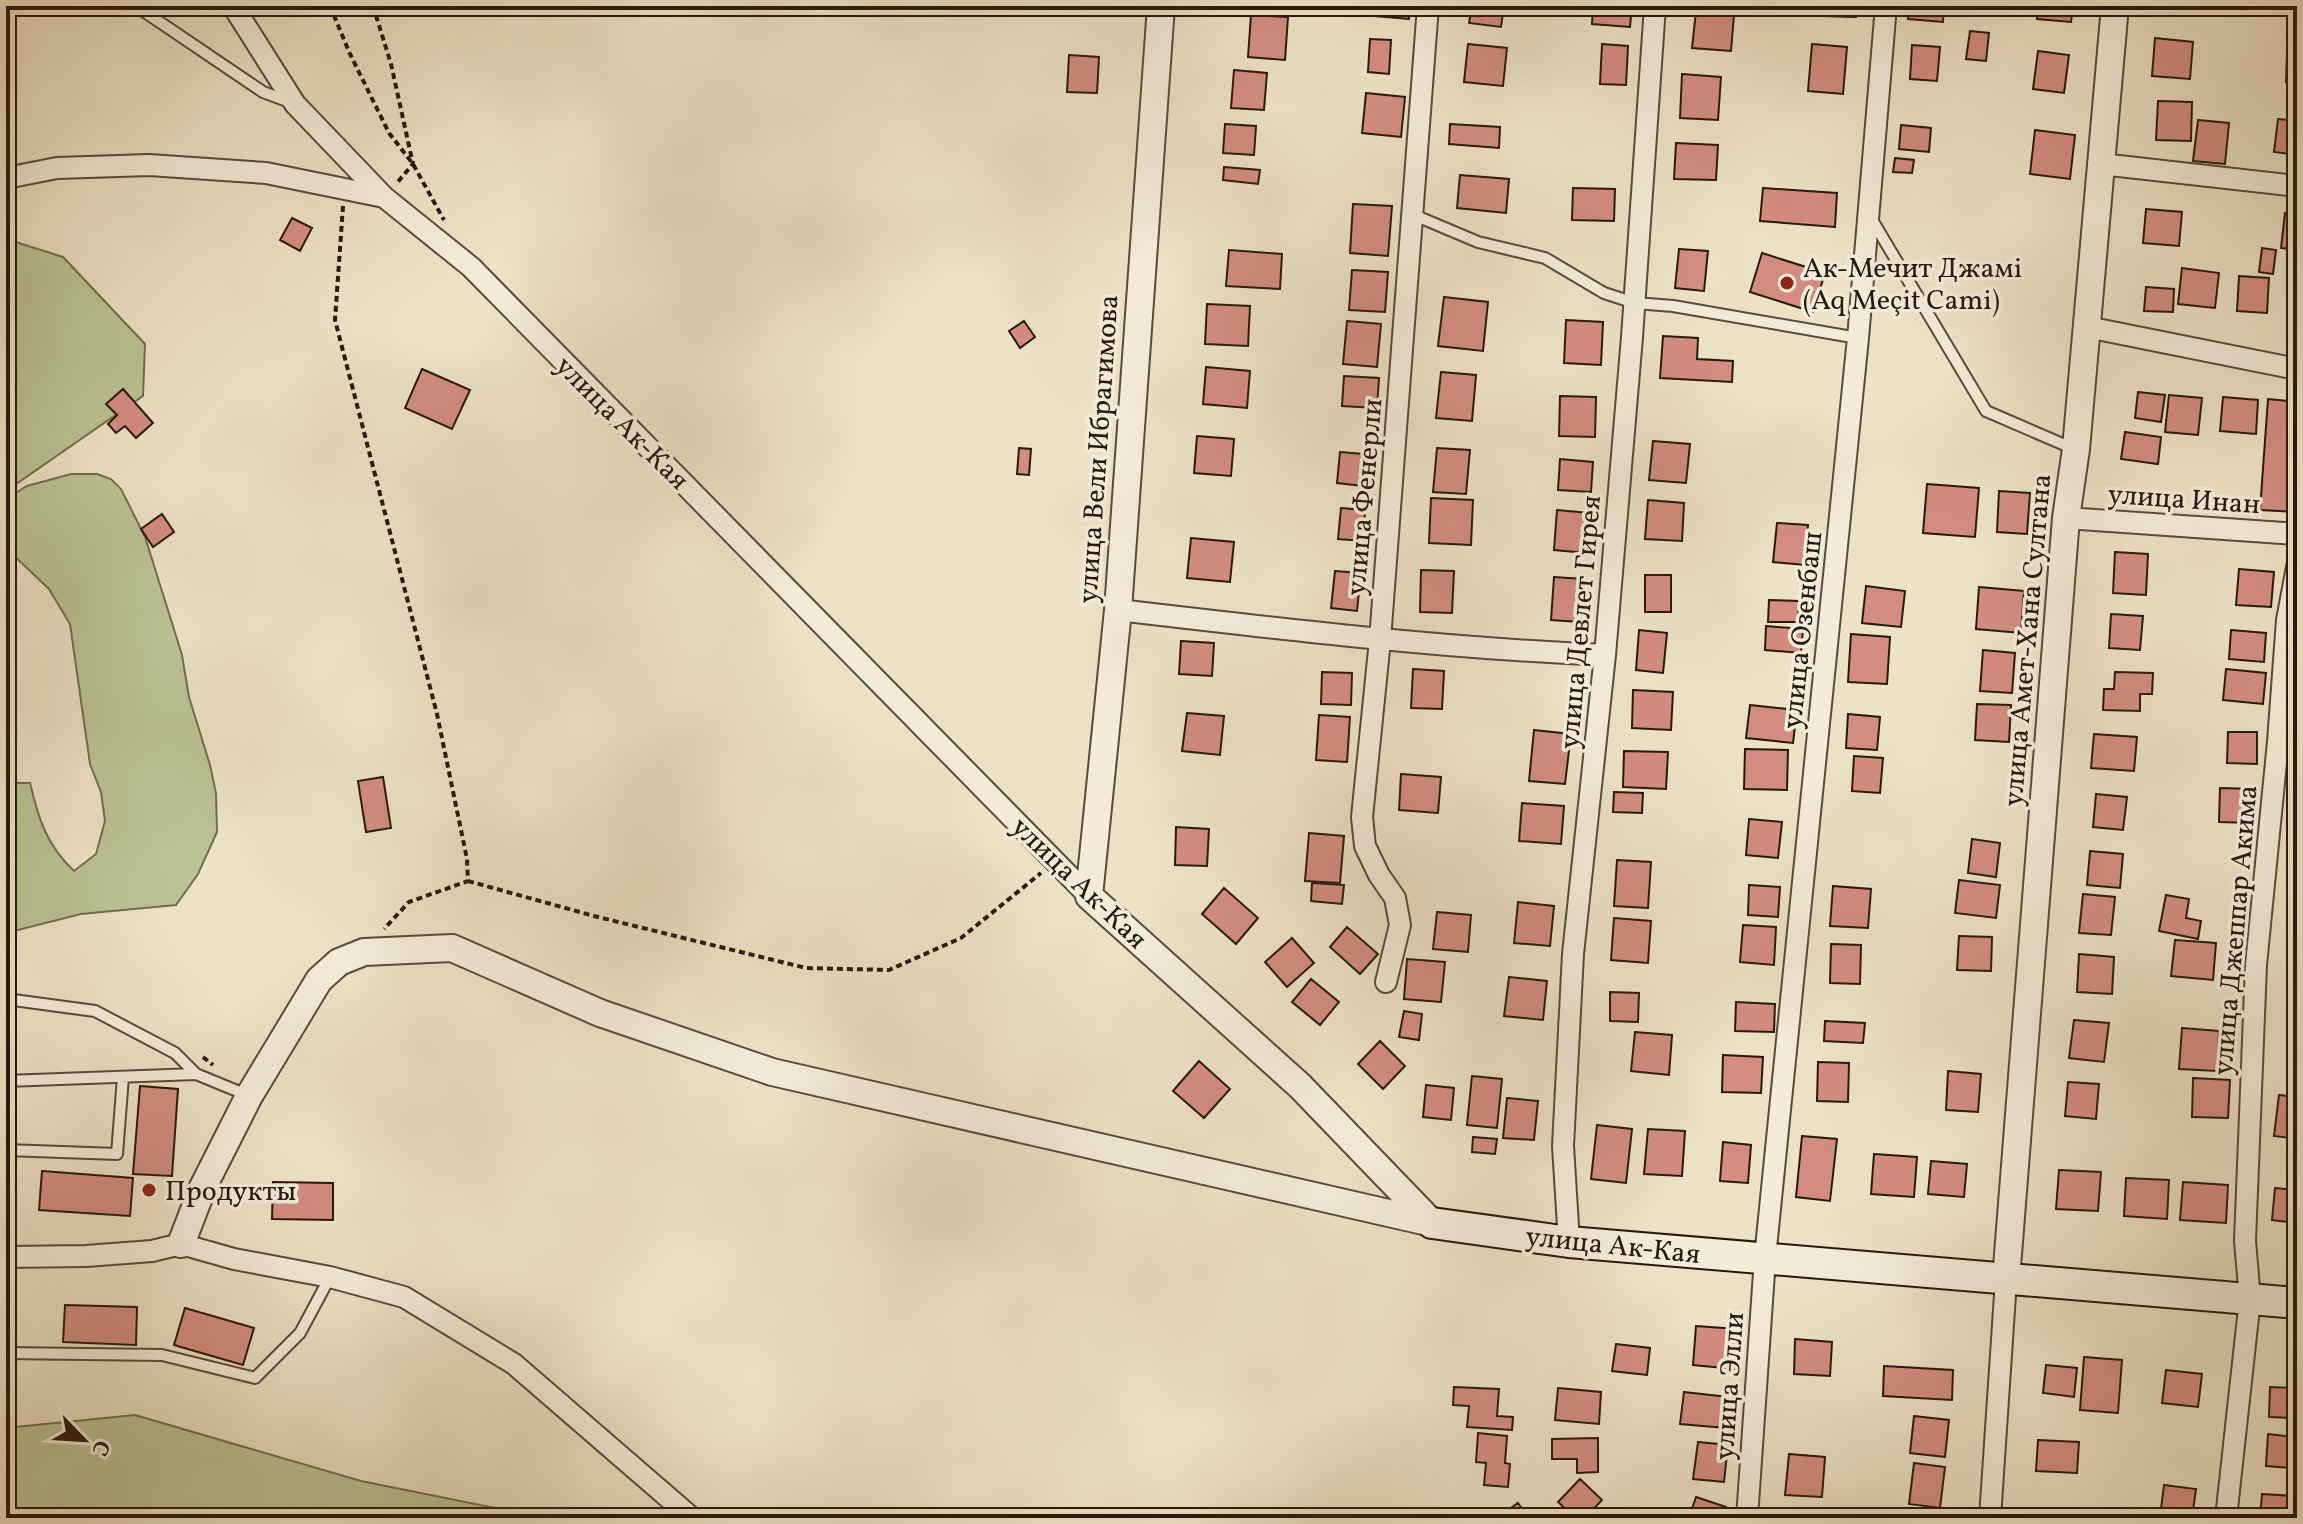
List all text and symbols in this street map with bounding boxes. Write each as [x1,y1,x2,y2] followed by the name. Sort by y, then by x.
[1803,250,2022,321] place label: Ак-Мечит Джамі (Aq Meçit Cami)
[1778,274,1796,292] marker: Ак-Мечит Джамі (Aq Meçit Cami)
[1069,293,1130,605] street label: улица Вели Ибрагимова
[545,348,697,500] street label: улица Ак-Кая
[1337,397,1394,598] street label: улица Фенерли
[1995,472,2062,808] street label: улица Амет-Хана Султана
[2106,476,2261,525] street label: улица Инан
[1551,494,1612,751] street label: улица Девлет Гирея
[1774,530,1833,731] street label: улица Озенбаш
[2204,784,2269,1077] street label: улица Джеппар Акима
[1002,809,1155,959] street label: улица Ак-Кая
[165,1173,296,1212] place label: Продукты
[140,1181,158,1199] marker: Продукты
[1523,1218,1702,1275] street label: улица Ак-Кая
[1706,1311,1755,1462] street label: улица Элли
[44,1400,124,1480] north arrow
[83,1434,117,1460] text: С

